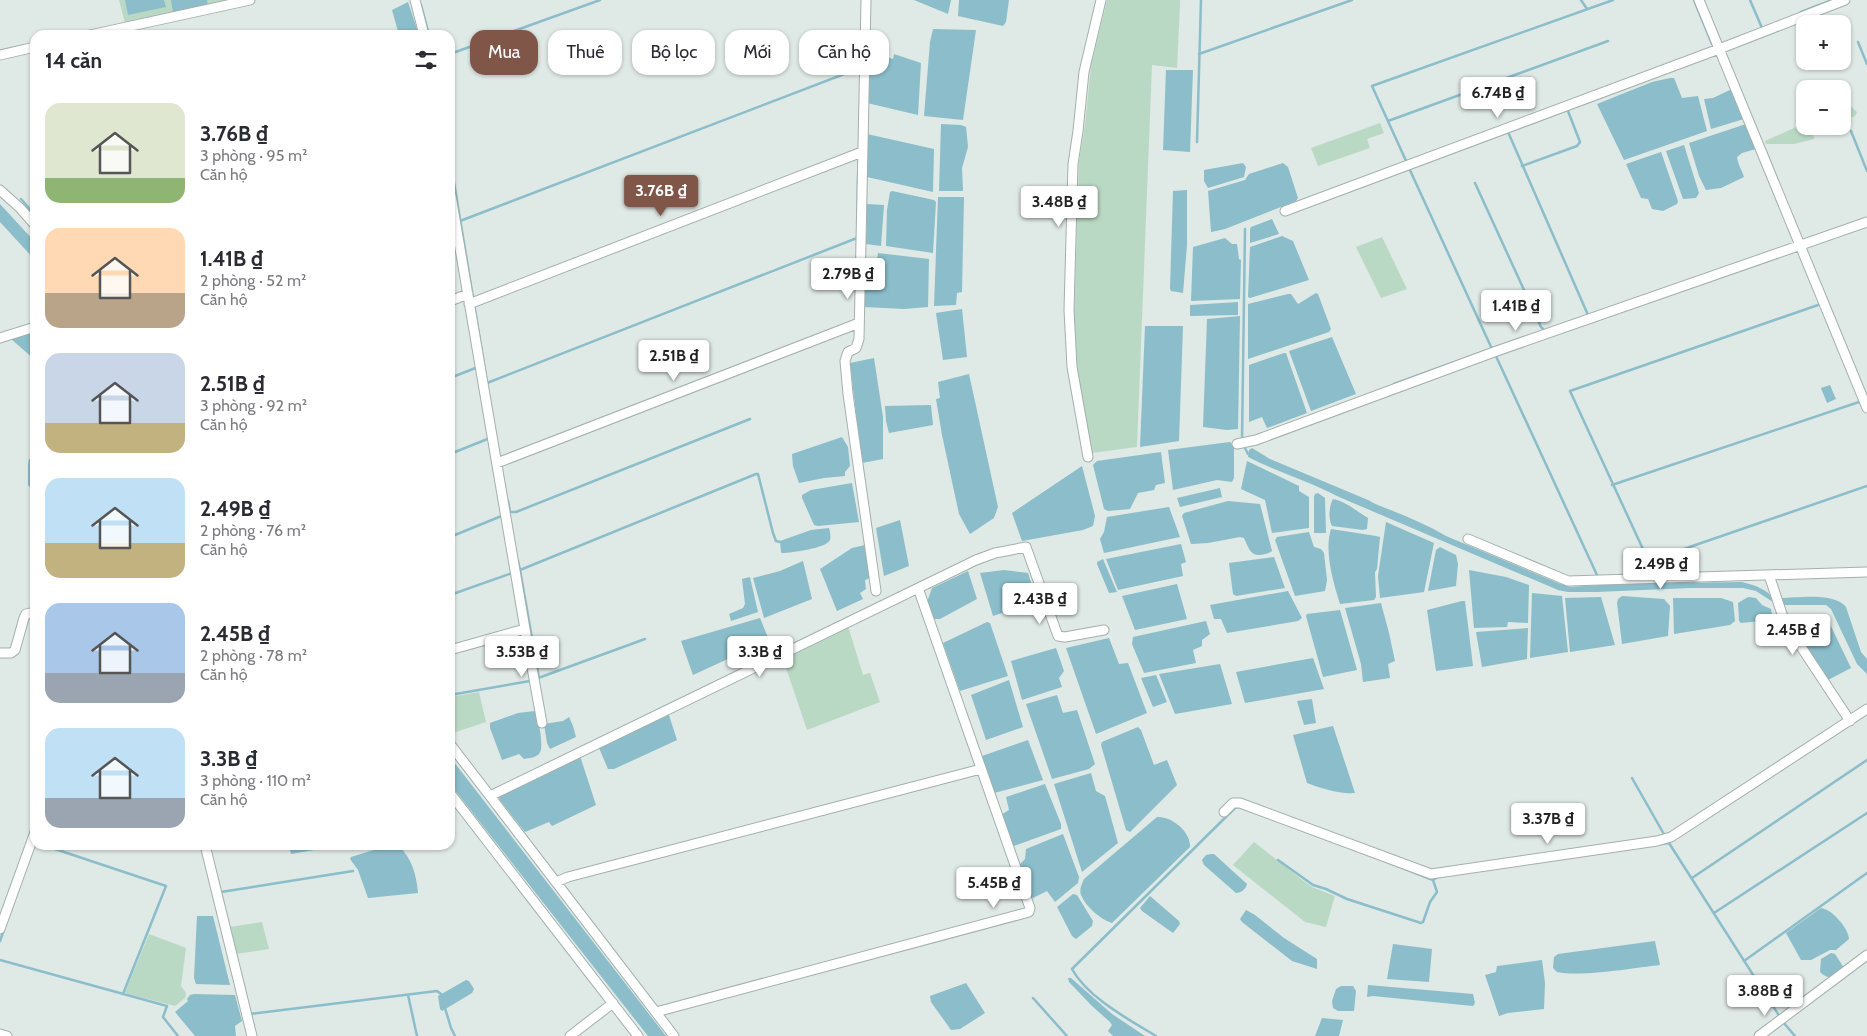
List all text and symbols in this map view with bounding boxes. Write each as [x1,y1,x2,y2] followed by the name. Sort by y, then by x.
[1796,15,1851,135] map controls
[1796,15,1851,70] button: +
[470,30,538,75] chip: Mua
[548,30,622,75] chip: Thuê
[632,30,715,75] chip: Bộ lọc
[725,30,789,75] chip: Mới
[799,30,889,75] chip: Căn hộ
[412,46,440,74] icon: filters
[45,48,102,73] text: 14 căn
[1452,76,1544,119] pin: 6.74B ₫
[1796,80,1851,135] button: −
[1472,83,1524,102] text: 6.74B ₫
[200,121,268,146] text: 3.76B ₫
[85,123,145,183] icon: home
[200,146,307,165] text: 3 phòng · 95 m²
[200,165,248,184] text: Căn hộ
[615,174,707,217] pin: 3.76B ₫
[635,181,687,200] text: 3.76B ₫
[1013,186,1105,228] pin: 3.48B ₫
[1032,192,1086,211] text: 3.48B ₫
[200,246,263,271] text: 1.41B ₫
[85,248,145,308] icon: home
[802,258,894,300] pin: 2.79B ₫
[822,264,874,283] text: 2.79B ₫
[200,271,306,290] text: 2 phòng · 52 m²
[200,290,248,309] text: Căn hộ
[1470,290,1562,332] pin: 1.41B ₫
[1492,296,1540,315] text: 1.41B ₫
[628,340,720,382] pin: 2.51B ₫
[649,346,699,365] text: 2.51B ₫
[200,371,265,396] text: 2.51B ₫
[85,373,145,433] icon: home
[200,396,307,415] text: 3 phòng · 92 m²
[200,415,248,434] text: Căn hộ
[200,496,270,521] text: 2.49B ₫
[85,498,145,558] icon: home
[200,521,306,540] text: 2 phòng · 76 m²
[200,540,248,559] text: Căn hộ
[1615,548,1707,590] pin: 2.49B ₫
[1634,554,1688,573] text: 2.49B ₫
[994,582,1086,625] pin: 2.43B ₫
[1013,589,1067,608] text: 2.43B ₫
[1747,614,1839,656] pin: 2.45B ₫
[1766,620,1820,639] text: 2.45B ₫
[200,621,270,646] text: 2.45B ₫
[85,623,145,683] icon: home
[476,636,568,678] pin: 3.53B ₫
[719,636,801,678] pin: 3.3B ₫
[496,642,548,661] text: 3.53B ₫
[738,642,782,661] text: 3.3B ₫
[200,646,307,665] text: 2 phòng · 78 m²
[200,665,248,684] text: Căn hộ
[200,746,257,771] text: 3.3B ₫
[85,748,145,808] icon: home
[200,771,311,790] text: 3 phòng · 110 m²
[200,790,248,809] text: Căn hộ
[1502,802,1594,845] pin: 3.37B ₫
[1522,809,1574,828] text: 3.37B ₫
[948,866,1040,909] pin: 5.45B ₫
[967,873,1021,892] text: 5.45B ₫
[1719,974,1811,1017] pin: 3.88B ₫
[1738,981,1792,1000] text: 3.88B ₫

